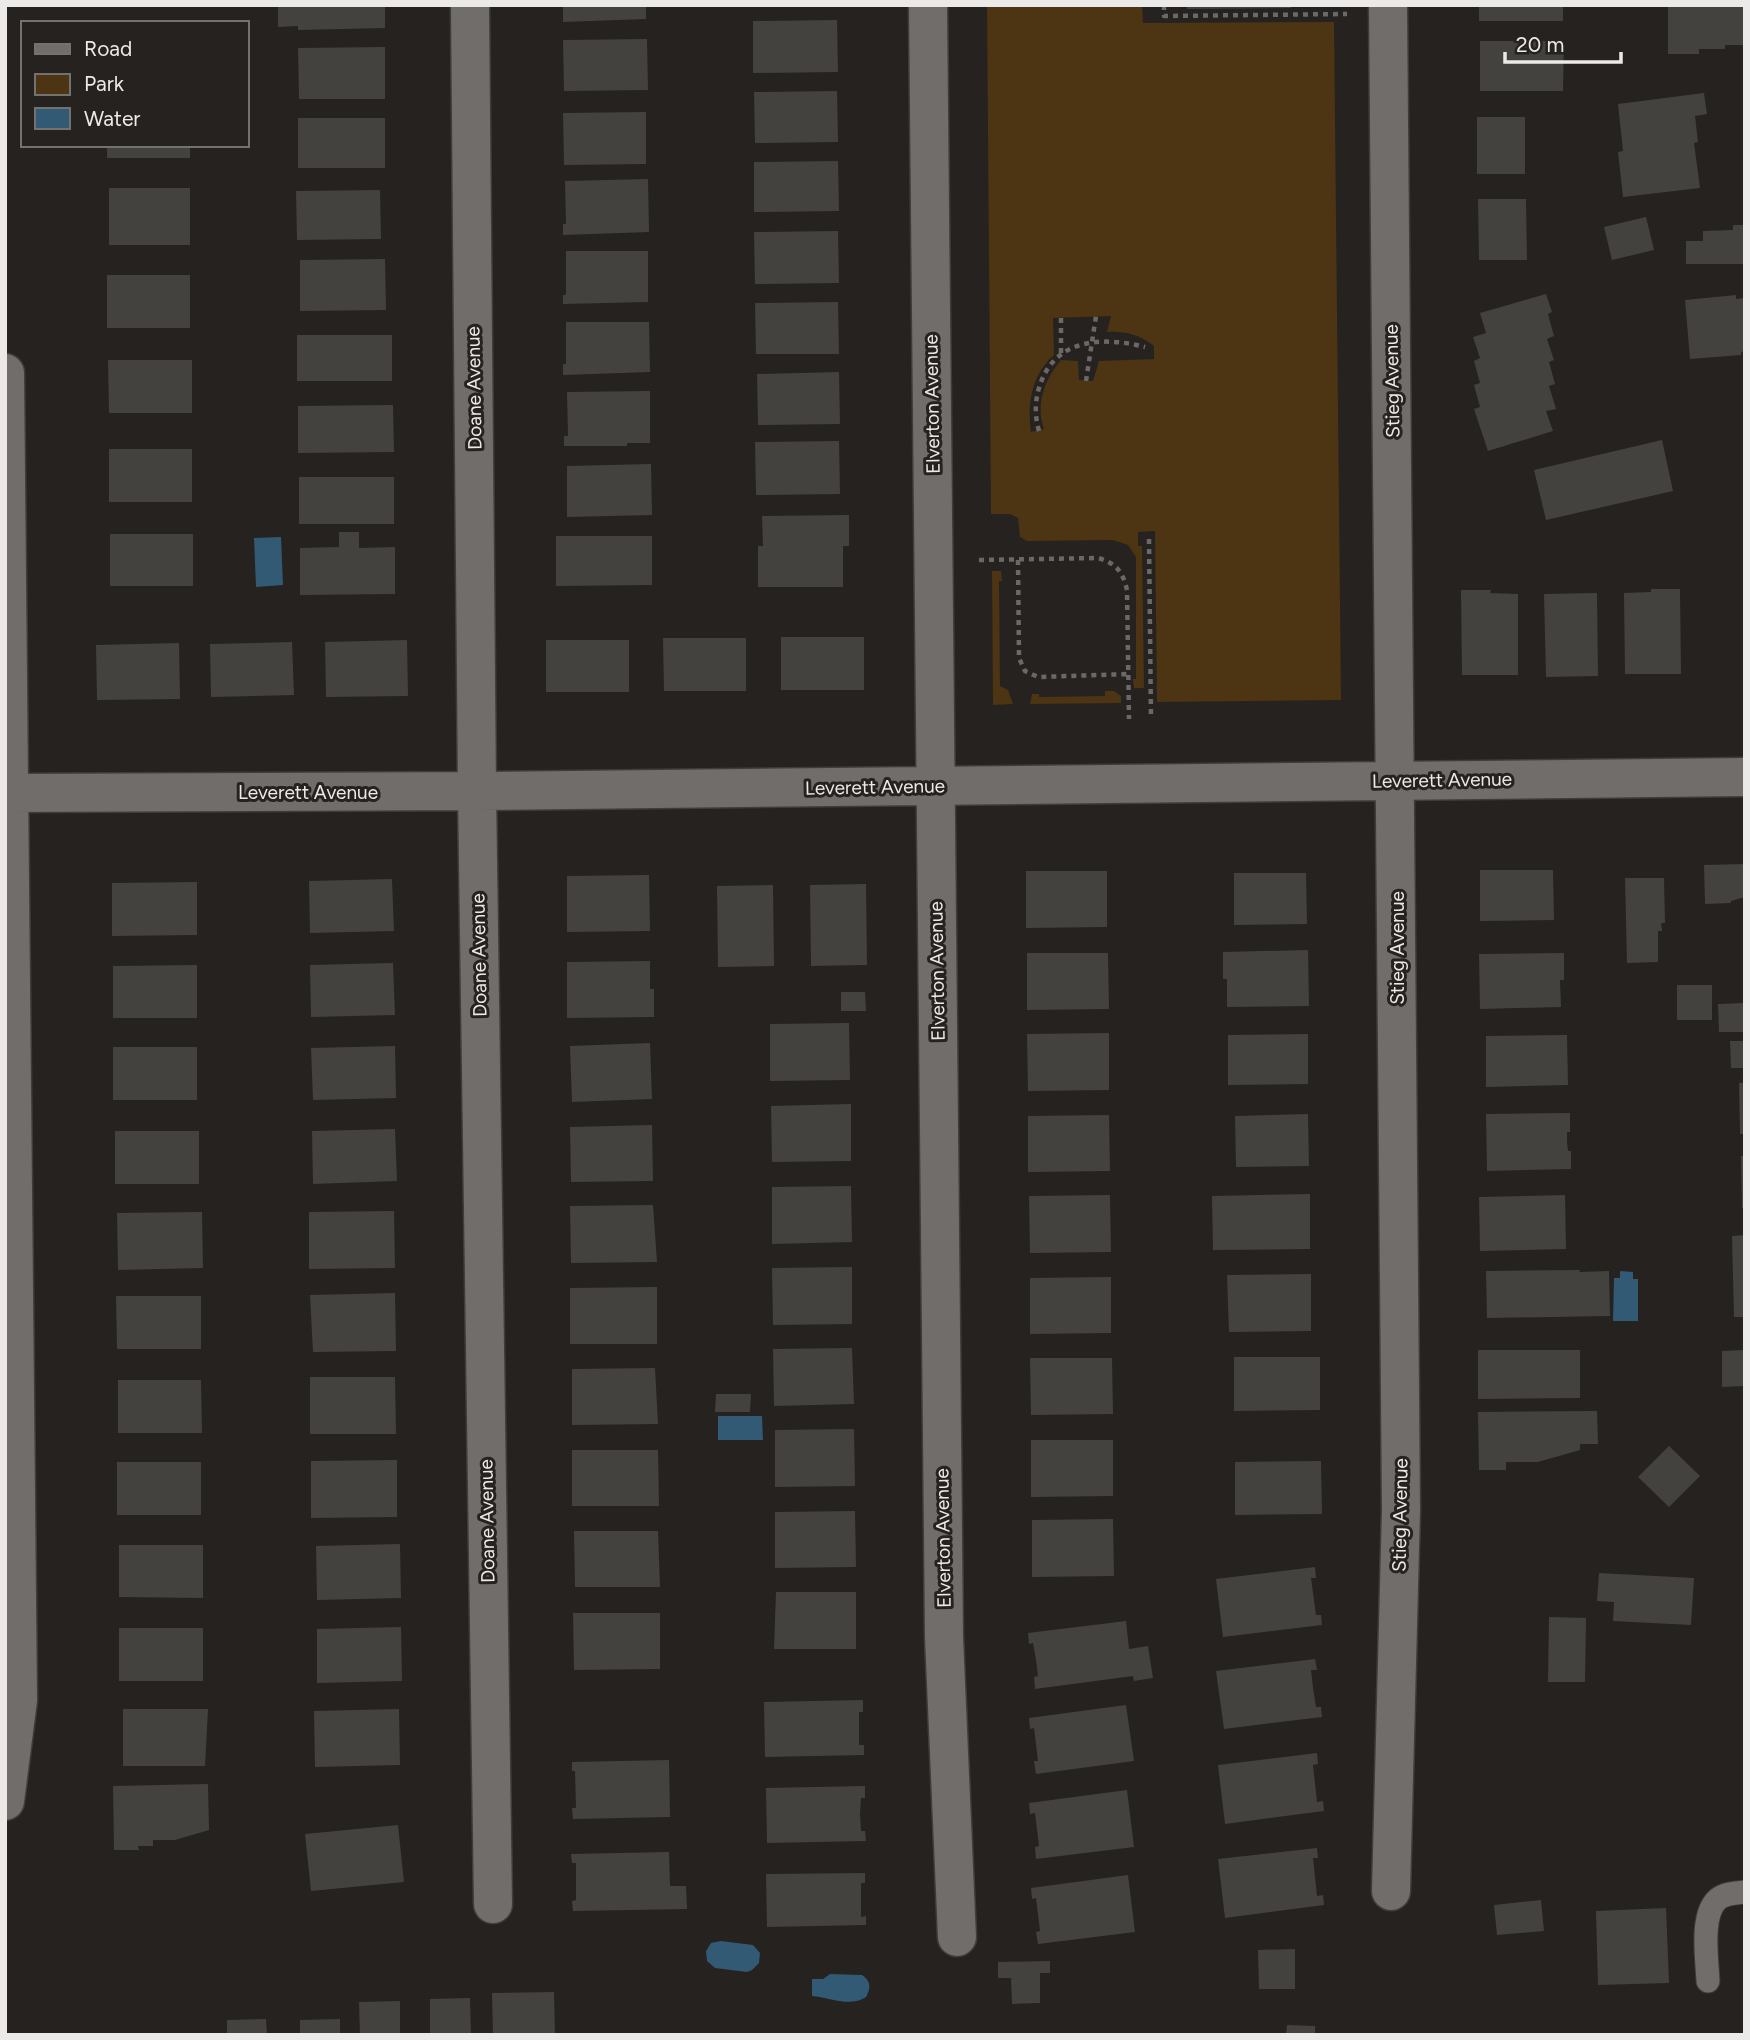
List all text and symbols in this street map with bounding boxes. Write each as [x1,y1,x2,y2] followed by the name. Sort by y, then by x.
[21,21,248,147] legend
[1505,21,1620,65] scale bar
[1516,32,1564,57] text: 20 m
[84,36,132,61] text: Road
[84,71,125,96] text: Park
[84,106,140,131] text: Water
[1380,324,1404,438] street label: Stieg Avenue
[461,326,487,450] street label: Doane Avenue
[919,334,945,474] street label: Elverton Avenue
[1372,767,1512,793] street label: Leverett Avenue
[805,774,945,800] street label: Leverett Avenue
[238,781,378,804] street label: Leverett Avenue
[1386,891,1409,1005] street label: Stieg Avenue
[466,893,492,1017] street label: Doane Avenue
[924,901,950,1041] street label: Elverton Avenue
[1388,1458,1412,1572] street label: Stieg Avenue
[474,1459,500,1583] street label: Doane Avenue
[930,1468,956,1608] street label: Elverton Avenue

